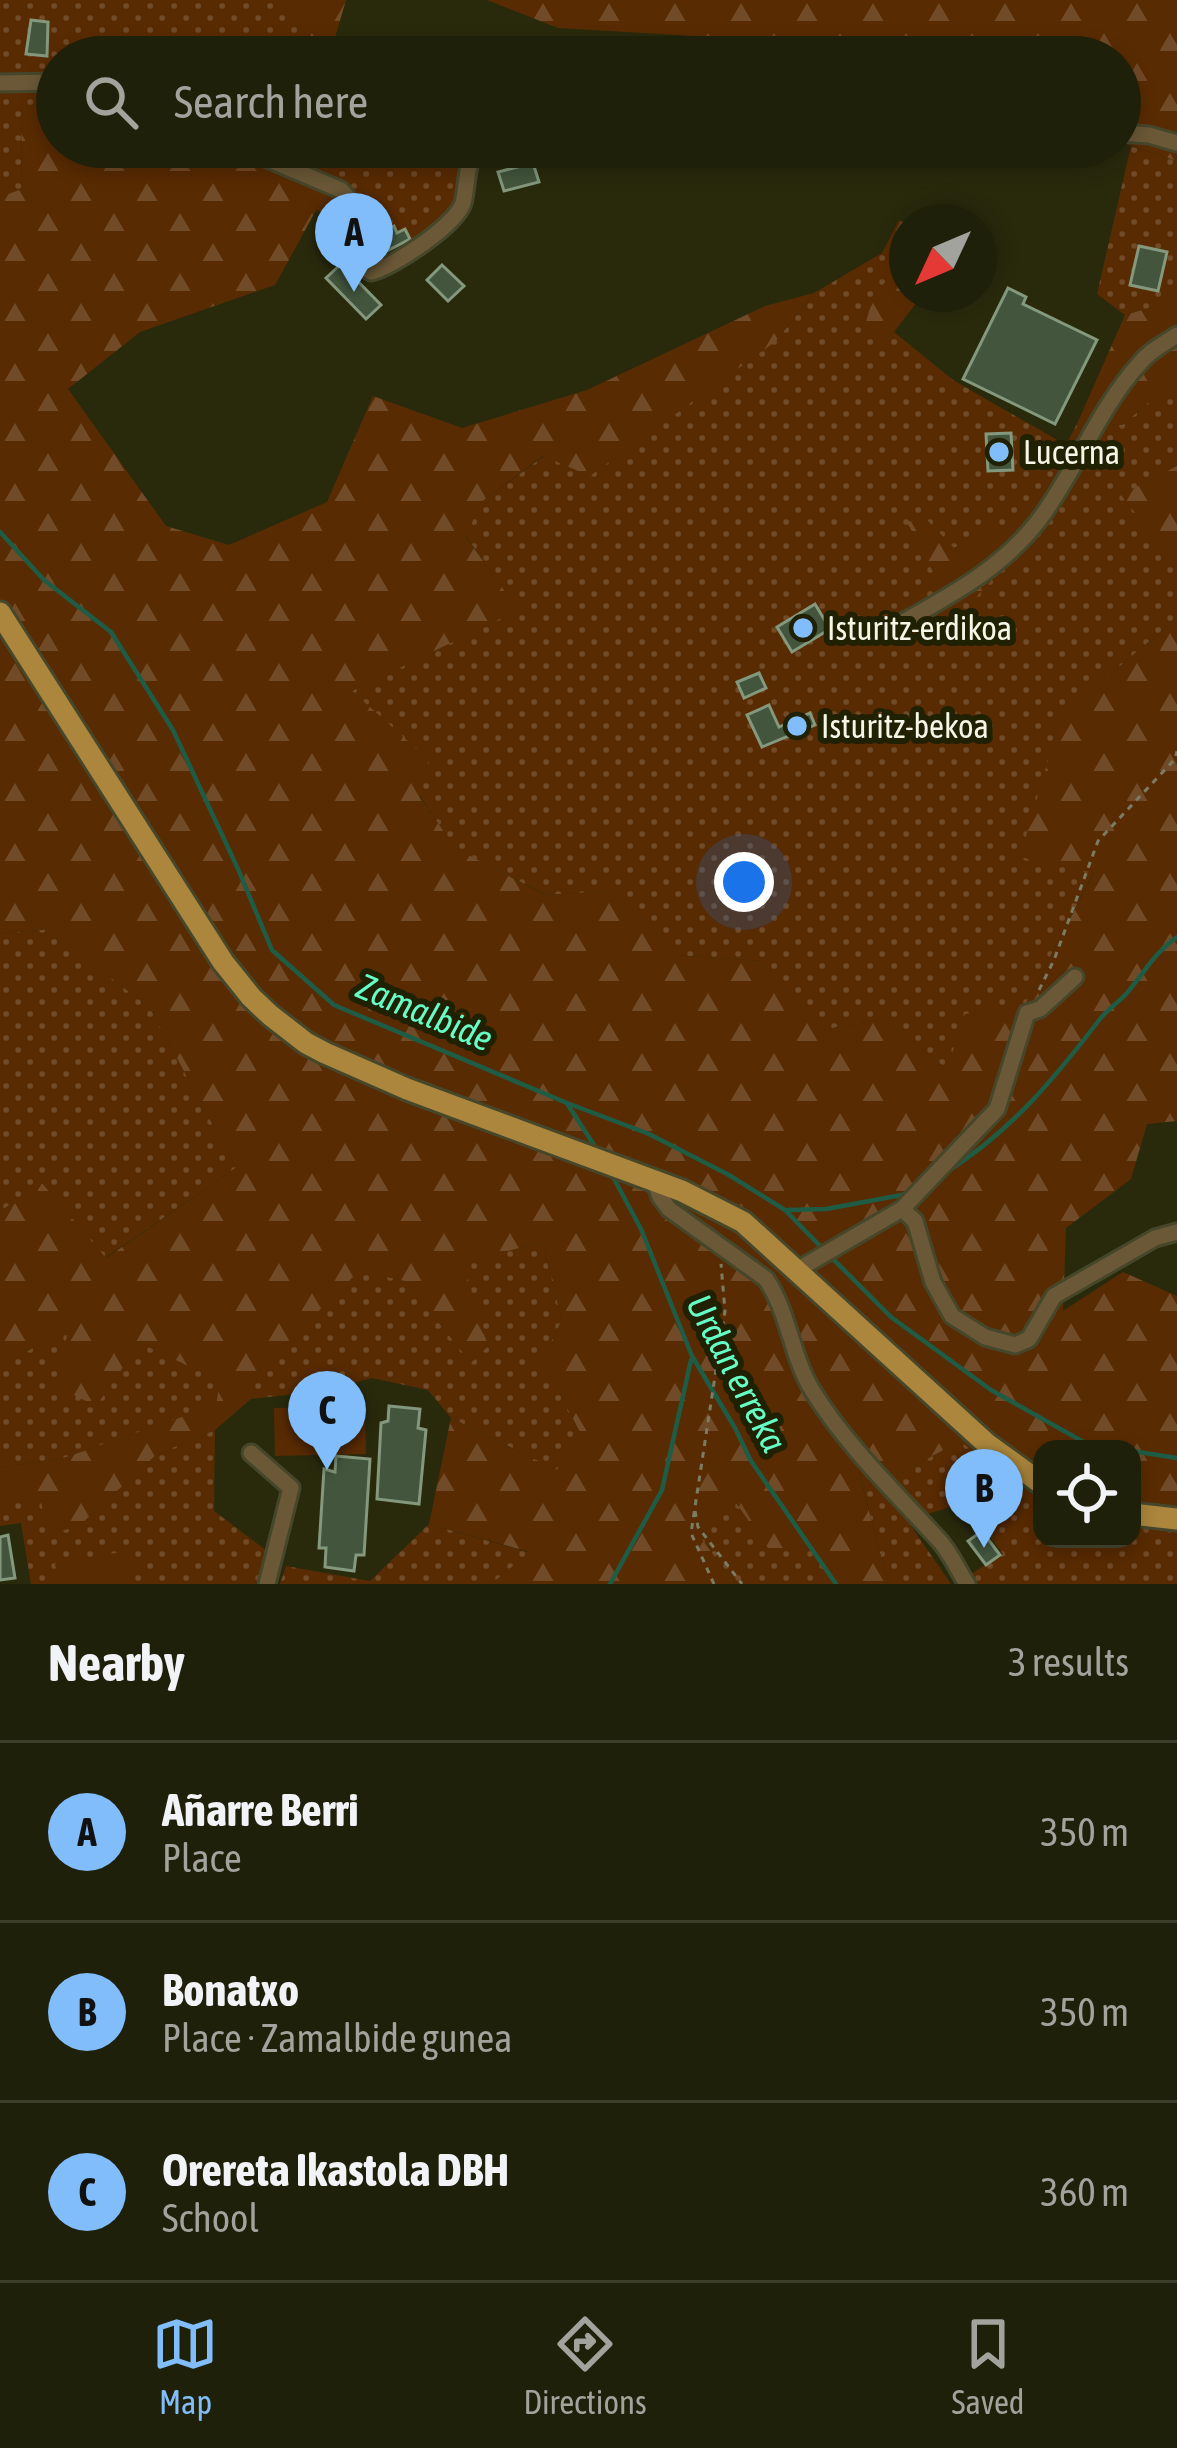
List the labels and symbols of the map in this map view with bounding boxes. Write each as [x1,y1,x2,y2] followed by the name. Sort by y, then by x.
[315,193,393,292] pin: A
[889,204,997,312] north arrow
[1023,433,1120,471] place label: Lucerna
[986,439,1012,465] marker: Lucerna
[827,609,1012,647] place label: Isturitz-erdikoa
[790,615,816,641] marker: Isturitz-erdikoa
[821,707,989,745] place label: Isturitz-bekoa
[784,713,810,739] marker: Isturitz-bekoa
[714,852,774,912] your location
[351,965,499,1059] water label: Zamalbide
[678,1287,796,1459] water label: Urdan erreka
[288,1371,366,1470] pin: C
[945,1449,1023,1548] pin: B

